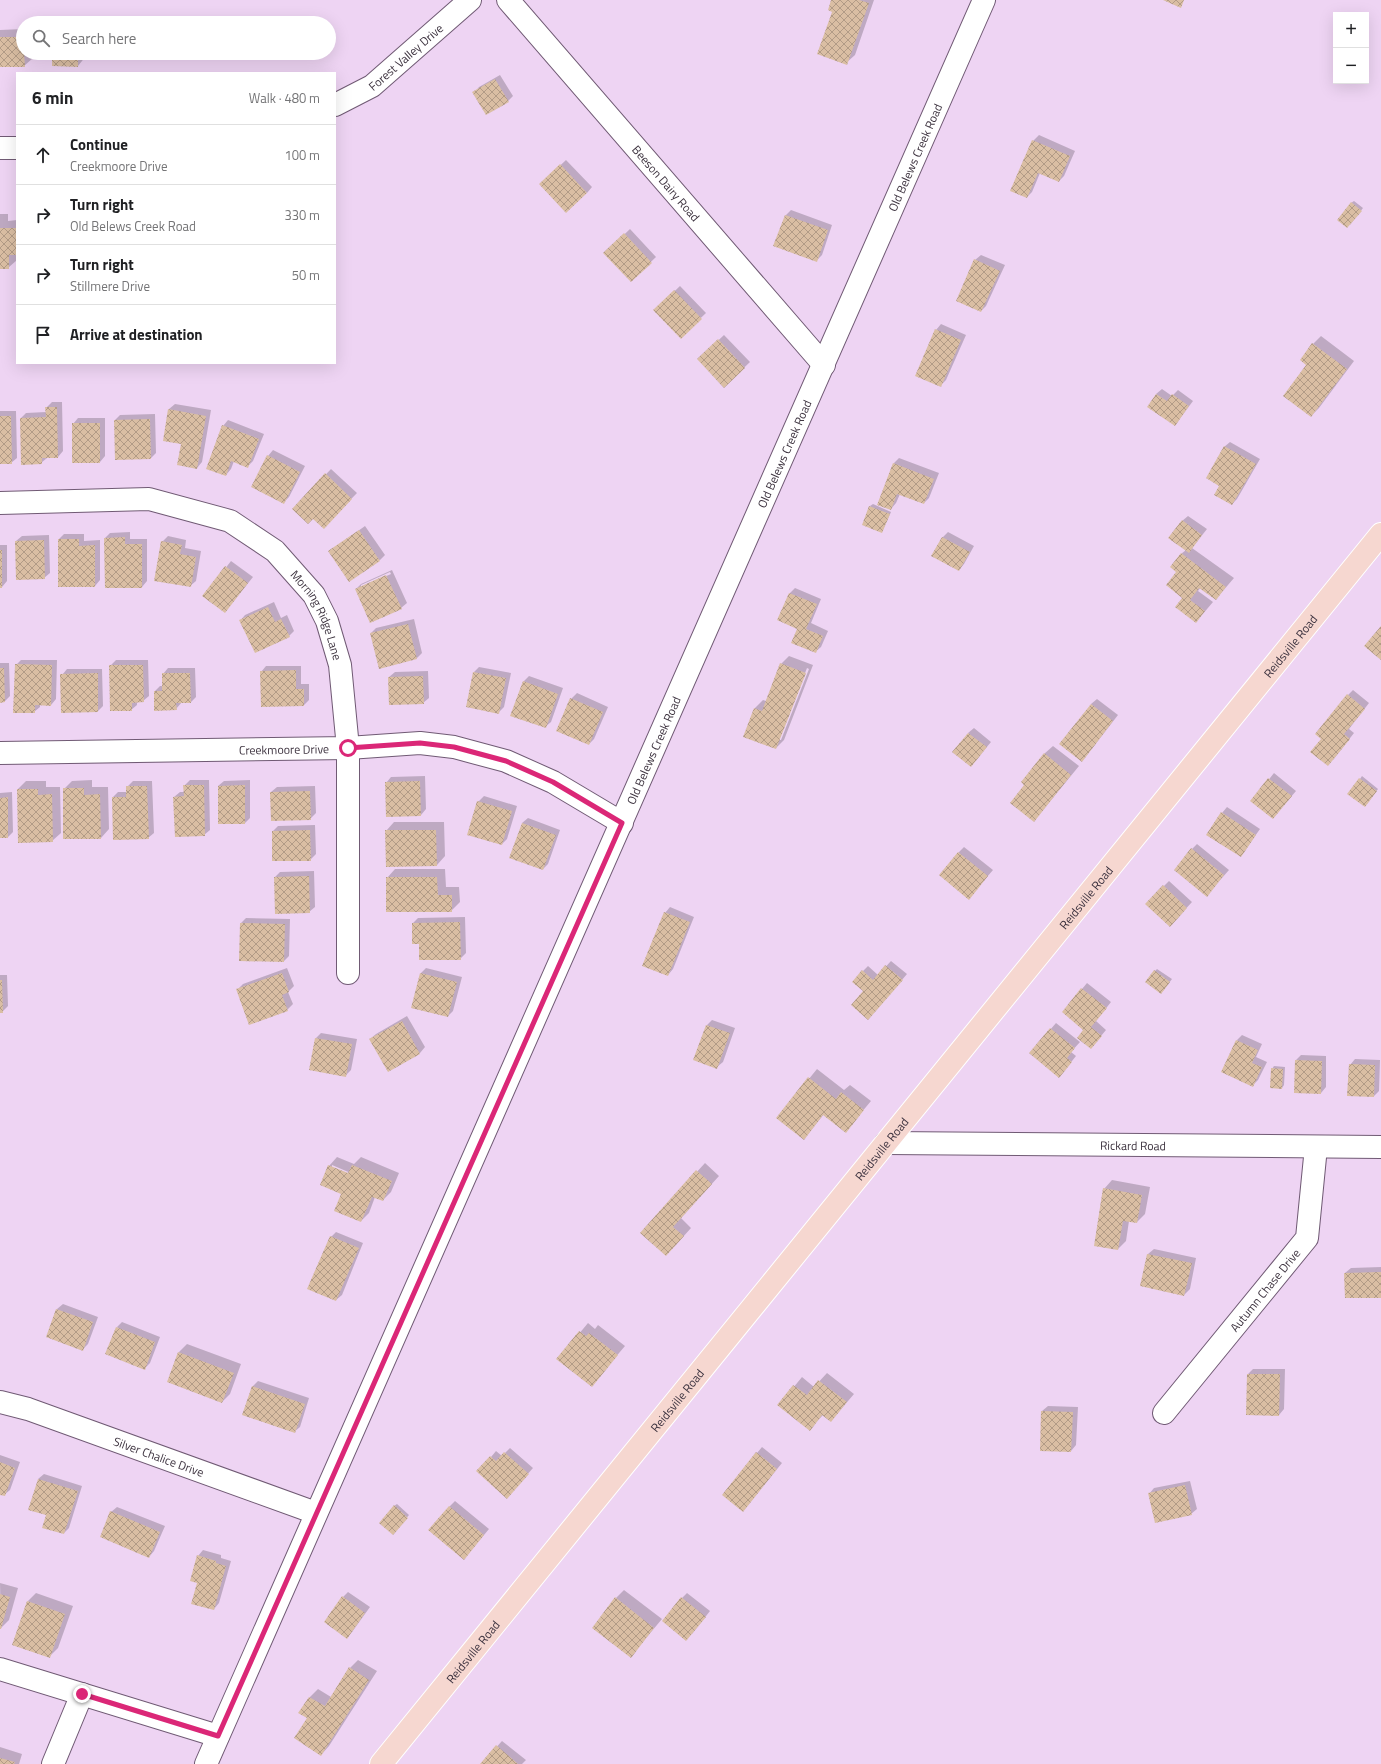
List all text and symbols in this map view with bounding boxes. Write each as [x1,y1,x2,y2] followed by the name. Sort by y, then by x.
[1333,12,1369,84] map controls
[1333,12,1369,48] button: +
[16,16,336,60] search box
[364,19,447,95] street label: Forest Valley Drive
[30,27,52,49] icon: search
[62,27,136,50] text: Search here
[1333,48,1369,84] button: −
[32,85,73,111] text: 6 min
[249,88,320,108] text: Walk · 480 m
[882,100,947,214] street label: Old Belews Creek Road
[70,133,128,156] text: Continue
[628,141,705,225] street label: Beeson Dairy Road
[32,144,54,166] icon: ahead
[284,145,320,165] text: 100 m
[70,156,168,176] text: Creekmoore Drive
[70,193,134,216] text: Turn right
[32,204,54,226] icon: right
[284,205,320,225] text: 330 m
[70,216,196,236] text: Old Belews Creek Road
[70,253,134,276] text: Turn right
[32,264,54,286] icon: right
[292,265,320,285] text: 50 m
[70,276,150,296] text: Stillmere Drive
[70,323,203,346] text: Arrive at destination
[32,324,54,346] icon: arrive
[752,397,816,511] street label: Old Belews Creek Road
[286,565,348,662] street label: Morning Ridge Lane
[1259,610,1322,682] street label: Reidsville Road
[621,693,685,807] street label: Old Belews Creek Road
[239,739,329,759] street label: Creekmoore Drive
[339,739,357,757] route start
[1054,862,1117,933] street label: Reidsville Road
[850,1113,913,1184] street label: Reidsville Road
[1100,1135,1166,1155] street label: Rickard Road
[1225,1244,1305,1336] street label: Autumn Chase Drive
[645,1364,708,1436] street label: Reidsville Road
[111,1431,207,1481] street label: Silver Chalice Drive
[441,1616,504,1687] street label: Reidsville Road
[73,1685,91,1703] route end

